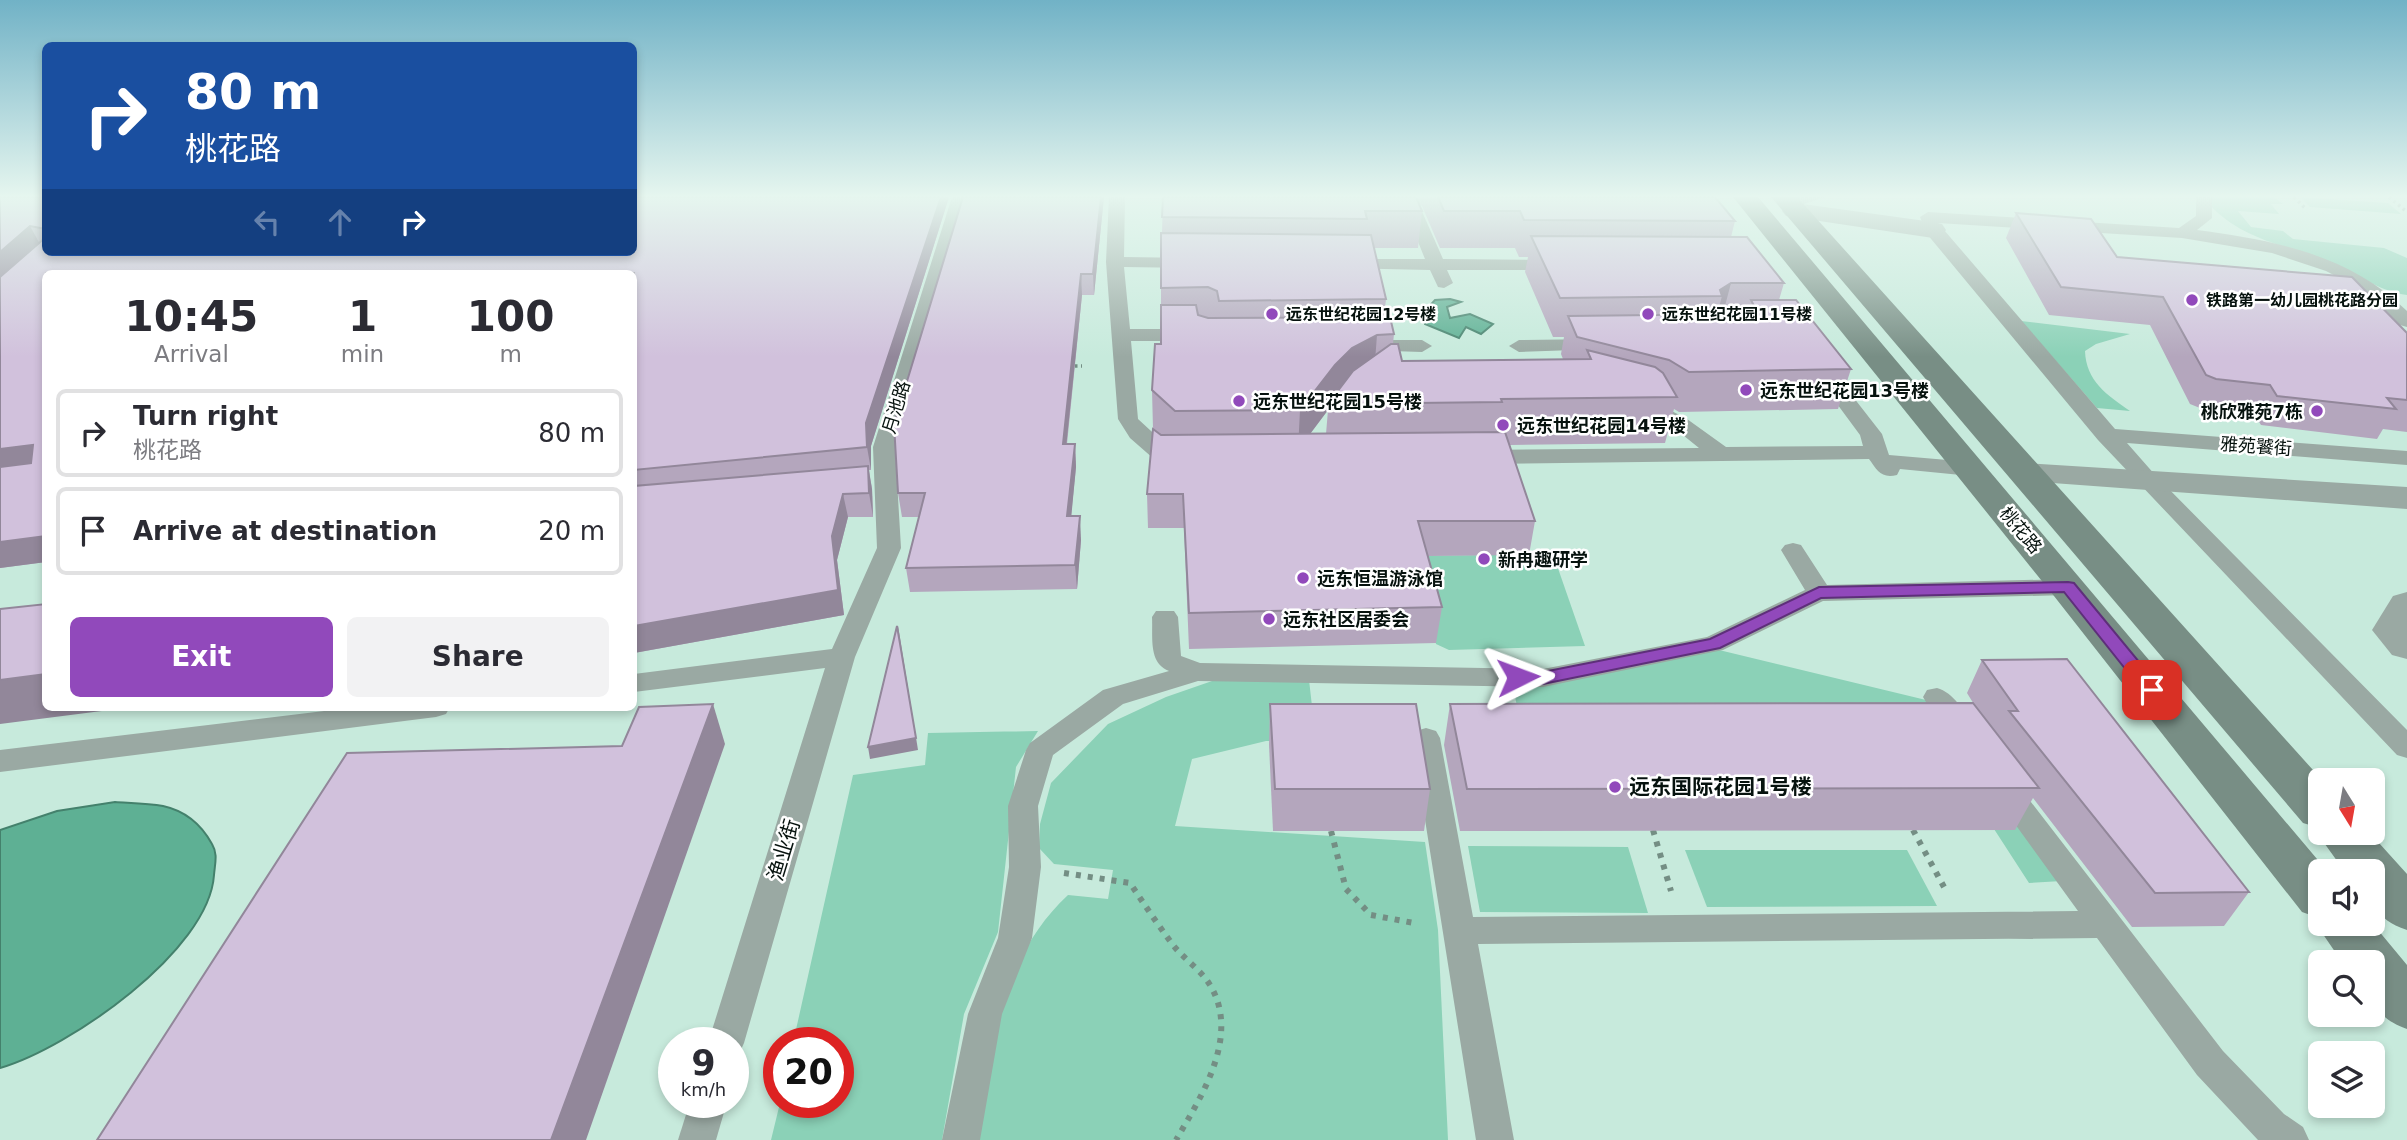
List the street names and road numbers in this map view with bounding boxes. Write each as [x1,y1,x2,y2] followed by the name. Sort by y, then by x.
[878,378,914,436] street label: 月池路
[2219,433,2293,459] street label: 雅苑饕街
[1996,503,2046,557] street label: 桃花路
[763,816,805,884] street label: 渔业街

